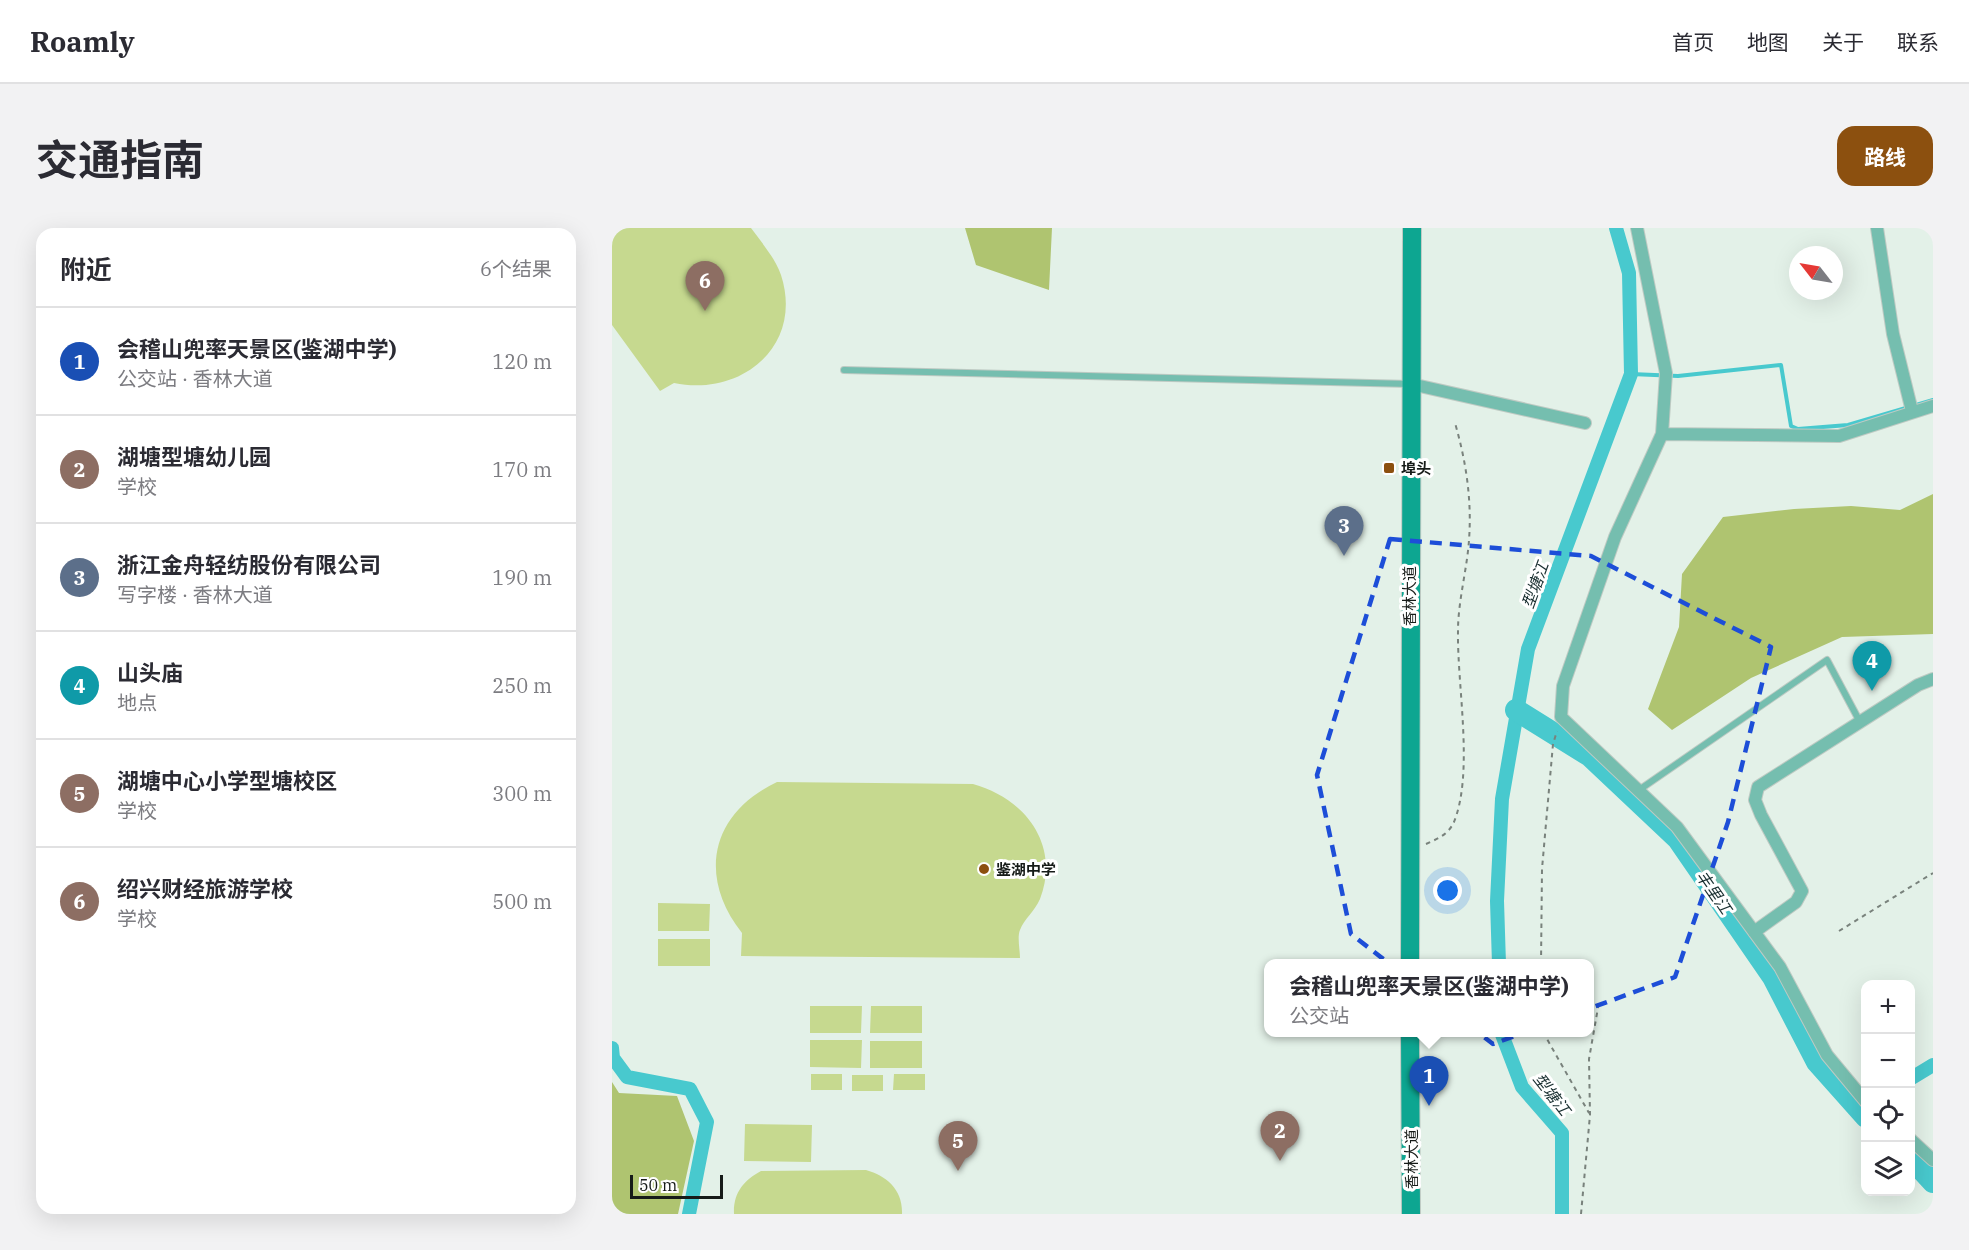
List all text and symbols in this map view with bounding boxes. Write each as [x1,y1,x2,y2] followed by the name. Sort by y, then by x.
[30,23,135,60] text: Roamly
[1672,28,1714,56] text: 首页
[1747,28,1789,56] text: 地图
[1822,28,1864,56] text: 关于
[1897,28,1939,56] text: 联系
[1837,126,1933,186] button: 路线
[36,132,204,187] text: 交通指南
[1789,246,1843,300] north arrow
[60,252,112,286] text: 附近
[480,255,552,282] text: 6个结果
[686,262,724,311] pin: 6
[117,334,397,363] text: 会稽山兜率天景区(鉴湖中学)
[74,348,86,375] text: 1
[492,348,552,375] text: 120 m
[117,365,273,392] text: 公交站 · 香林大道
[117,442,271,471] text: 湖塘型塘幼儿园
[74,456,86,483] text: 2
[492,456,552,483] text: 170 m
[1401,459,1431,478] place label: 埠头
[1382,461,1396,475] marker: 埠头
[117,473,157,500] text: 学校
[1324,506,1364,556] pin: 3
[117,550,381,579] text: 浙江金舟轻纺股份有限公司
[1517,557,1553,611] water label: 型塘江
[74,564,86,591] text: 3
[492,564,552,591] text: 190 m
[1400,566,1419,626] street label: 香林大道
[117,581,273,608] text: 写字楼 · 香林大道
[1852,642,1892,691] pin: 4
[117,658,183,687] text: 山头庙
[74,672,86,699] text: 4
[492,672,552,699] text: 250 m
[117,689,157,716] text: 地点
[117,766,337,795] text: 湖塘中心小学型塘校区
[74,780,86,807] text: 5
[492,780,552,807] text: 300 m
[117,797,157,824] text: 学校
[996,860,1056,879] place label: 鉴湖中学
[977,862,991,876] marker: 鉴湖中学
[1692,867,1737,919] water label: 丰里江
[117,874,293,903] text: 绍兴财经旅游学校
[1433,876,1462,905] your location
[74,888,86,915] text: 6
[492,888,552,915] text: 500 m
[117,905,157,932] text: 学校
[1264,959,1594,1037] popup
[1289,971,1569,1000] text: 会稽山兜率天景区(鉴湖中学)
[1861,980,1915,1196] map controls
[1861,980,1915,1034] button: +
[1289,1002,1349,1029] text: 公交站
[1861,1034,1915,1088] button: −
[1410,1056,1448,1106] pin: 1
[1529,1069,1576,1121] water label: 型塘江
[1861,1088,1915,1142] button: locate
[1260,1112,1300,1161] pin: 2
[938,1122,978,1171] pin: 5
[1402,1129,1421,1189] street label: 香林大道
[1861,1142,1915,1196] button: layers
[630,1172,723,1200] scale bar
[639,1175,677,1195] text: 50 m

